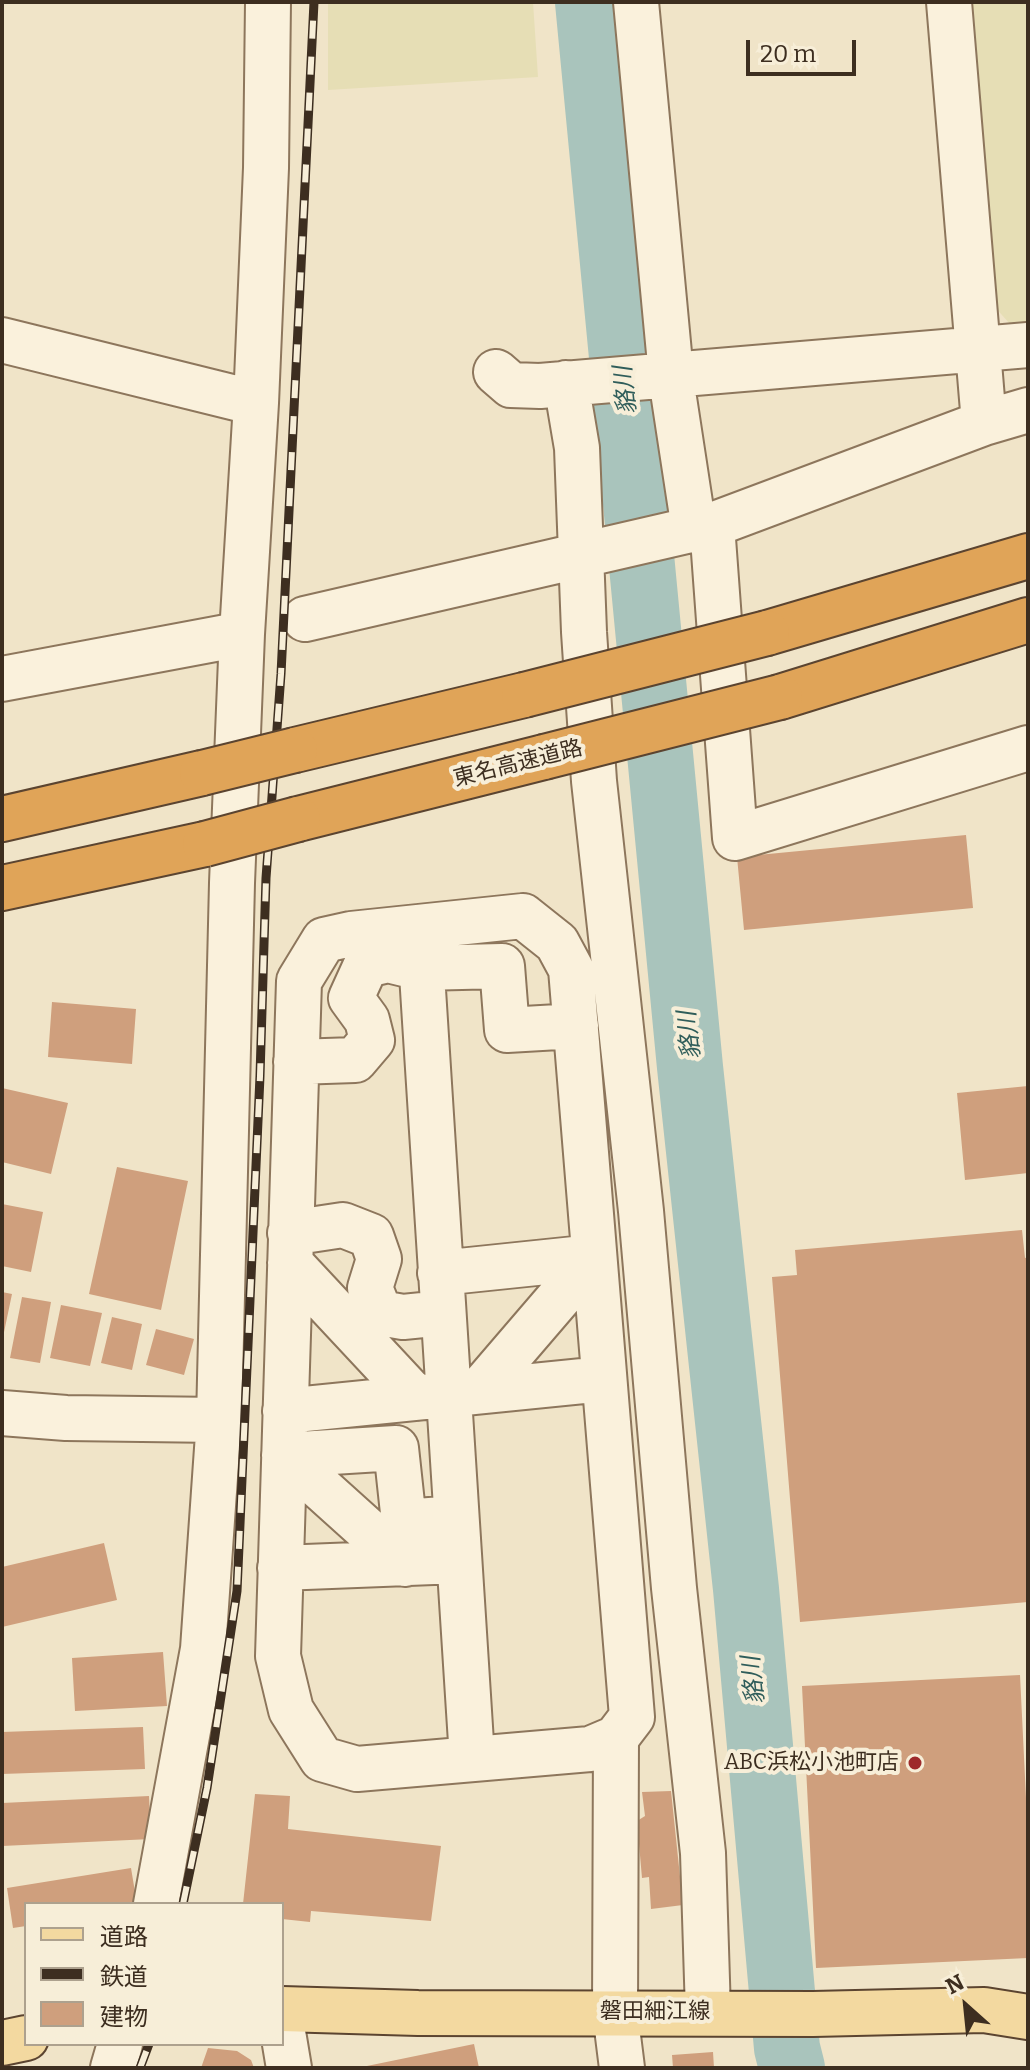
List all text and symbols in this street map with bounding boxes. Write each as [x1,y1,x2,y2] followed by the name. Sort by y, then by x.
[750,24,860,74] scale bar
[760,40,816,68] text: 20 m
[609,365,643,415] water label: 貉川
[451,735,585,793] street label: 東名高速道路
[673,1010,707,1060] water label: 貉川
[737,1655,771,1705] water label: 貉川
[724,1750,899,1776] place label: ABC浜松小池町店
[906,1754,924,1772] marker: ABC浜松小池町店
[24,1902,284,2046] legend
[100,1923,148,1951] text: 道路
[100,1963,148,1991] text: 鉄道
[926,1966,1006,2046] north arrow
[941,1968,969,2000] text: N
[600,1999,710,2025] street label: 磐田細江線
[100,2003,148,2031] text: 建物

